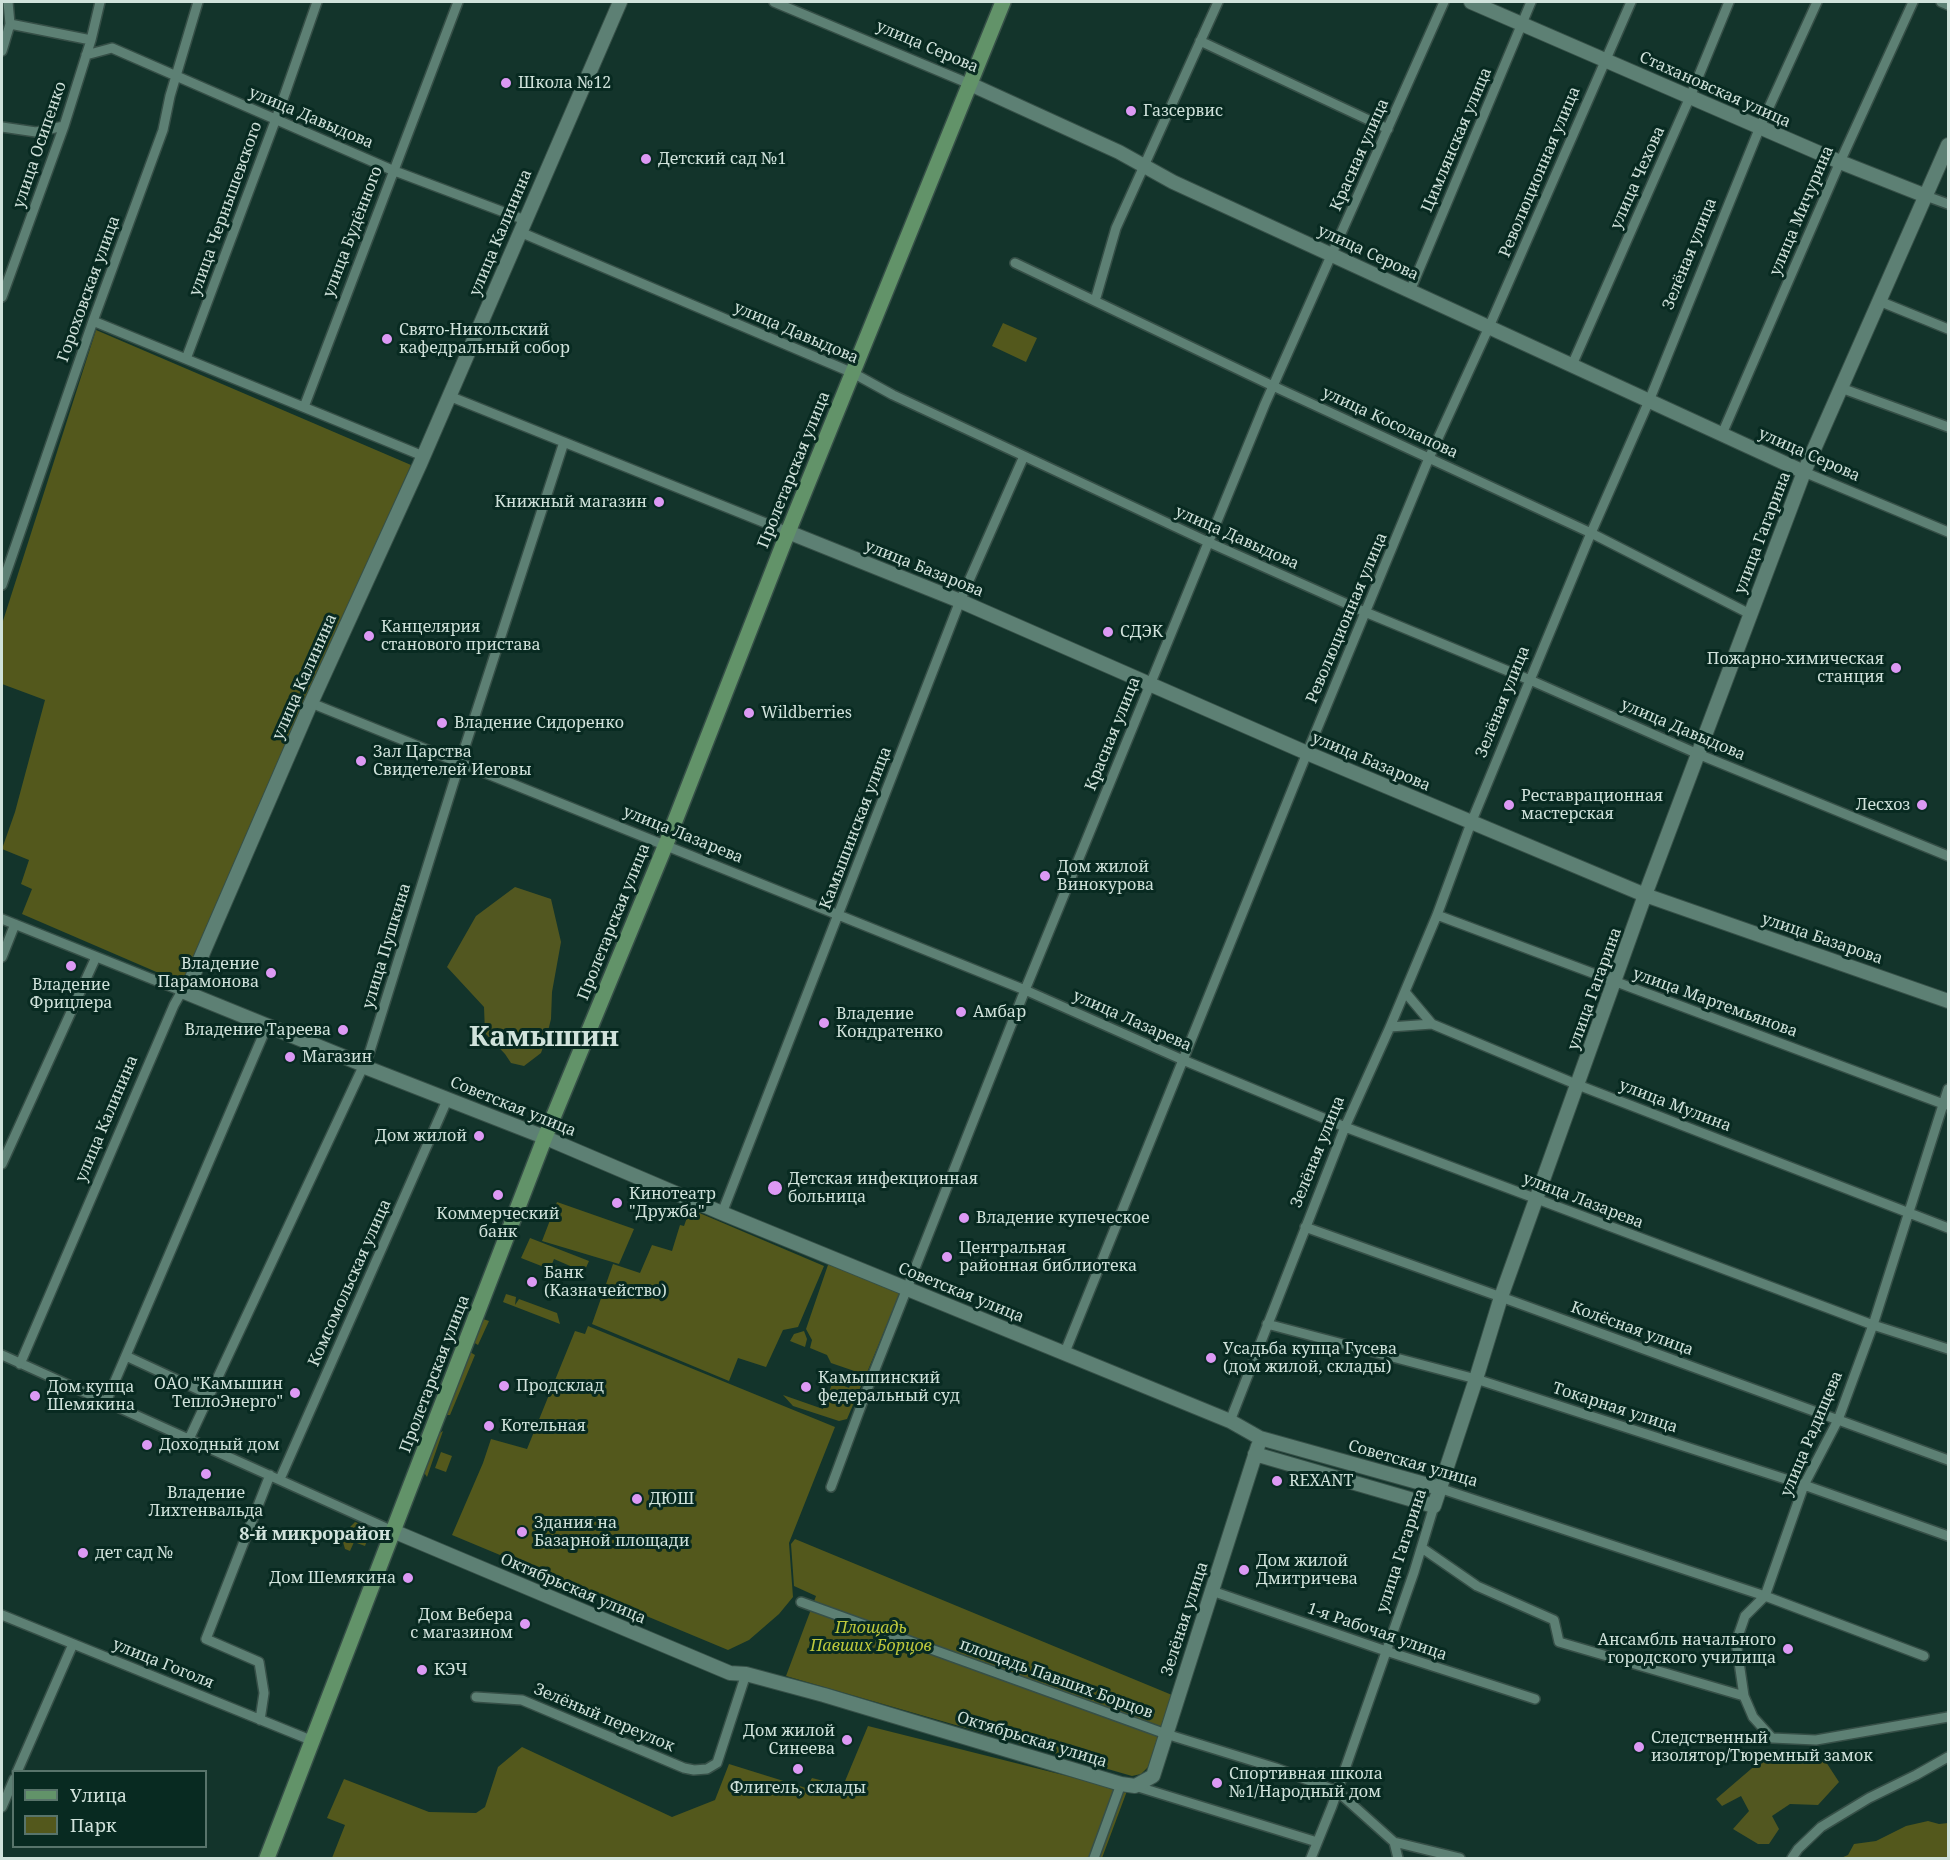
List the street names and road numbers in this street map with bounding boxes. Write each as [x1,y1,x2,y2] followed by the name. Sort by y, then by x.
[873,17,981,77] street label: улица Серова
[1636,48,1794,132] street label: Стахановская улица
[1418,65,1496,215] street label: Цимлянская улица
[9,79,71,211] street label: улица Осипенко
[246,83,376,153] street label: улица Давыдова
[1495,84,1585,260] street label: Революционная улица
[1327,96,1393,214] street label: Красная улица
[185,119,267,299] street label: улица Чернышевского
[1607,124,1669,232] street label: улица Чехова
[1766,143,1838,279] street label: улица Мичурина
[319,164,387,300] street label: улица Будённого
[466,167,536,299] street label: улица Калинина
[1659,195,1721,313] street label: Зелёная улица
[54,213,124,365] street label: Гороховская улица
[1314,221,1422,285] street label: улица Серова
[731,298,861,368] street label: улица Давыдова
[1319,383,1461,463] street label: улица Косолапова
[754,389,834,551] street label: Пролетарская улица
[1755,424,1863,486] street label: улица Серова
[1731,469,1795,597] street label: улица Гагарина
[1172,502,1302,574] street label: улица Давыдова
[1302,530,1392,706] street label: Революционная улица
[862,536,986,602] street label: улица Базарова
[269,611,341,743] street label: улица Калинина
[1472,643,1534,761] street label: Зелёная улица
[1081,674,1145,794] street label: Красная улица
[1618,695,1748,765] street label: улица Давыдова
[1309,728,1433,796] street label: улица Базарова
[816,744,896,912] street label: Камышинская улица
[620,802,746,868] street label: улица Лазарева
[574,841,654,1003] street label: Пролетарская улица
[359,881,415,1011] street label: улица Пушкина
[1759,909,1885,969] street label: улица Базарова
[1564,925,1626,1053] street label: улица Гагарина
[1630,964,1800,1042] street label: улица Мартемьянова
[1070,986,1194,1056] street label: улица Лазарева
[72,1053,142,1185] street label: улица Калинина
[447,1073,579,1141] street label: Советская улица
[1616,1076,1734,1136] street label: улица Мулина
[1287,1093,1349,1211] street label: Зелёная улица
[1520,1169,1646,1233] street label: улица Лазарева
[304,1196,396,1370] street label: Комсомольская улица
[895,1259,1027,1327] street label: Советская улица
[396,1292,474,1456] street label: Пролетарская улица
[1568,1298,1696,1360] street label: Колёсная улица
[1777,1368,1847,1500] street label: улица Радищева
[1550,1379,1680,1437] street label: Токарная улица
[1346,1436,1480,1492] street label: Советская улица
[1373,1487,1431,1615] street label: улица Гагарина
[497,1550,649,1628] street label: Октябрьская улица
[1157,1559,1213,1679] street label: Зелёная улица
[1305,1599,1449,1665] street label: 1-я Рабочая улица
[110,1635,216,1693] street label: улица Гоголя
[957,1635,1155,1723] street label: площадь Павших Борцов
[531,1680,677,1756] street label: Зелёный переулок
[955,1708,1109,1772] street label: Октябрьская улица

